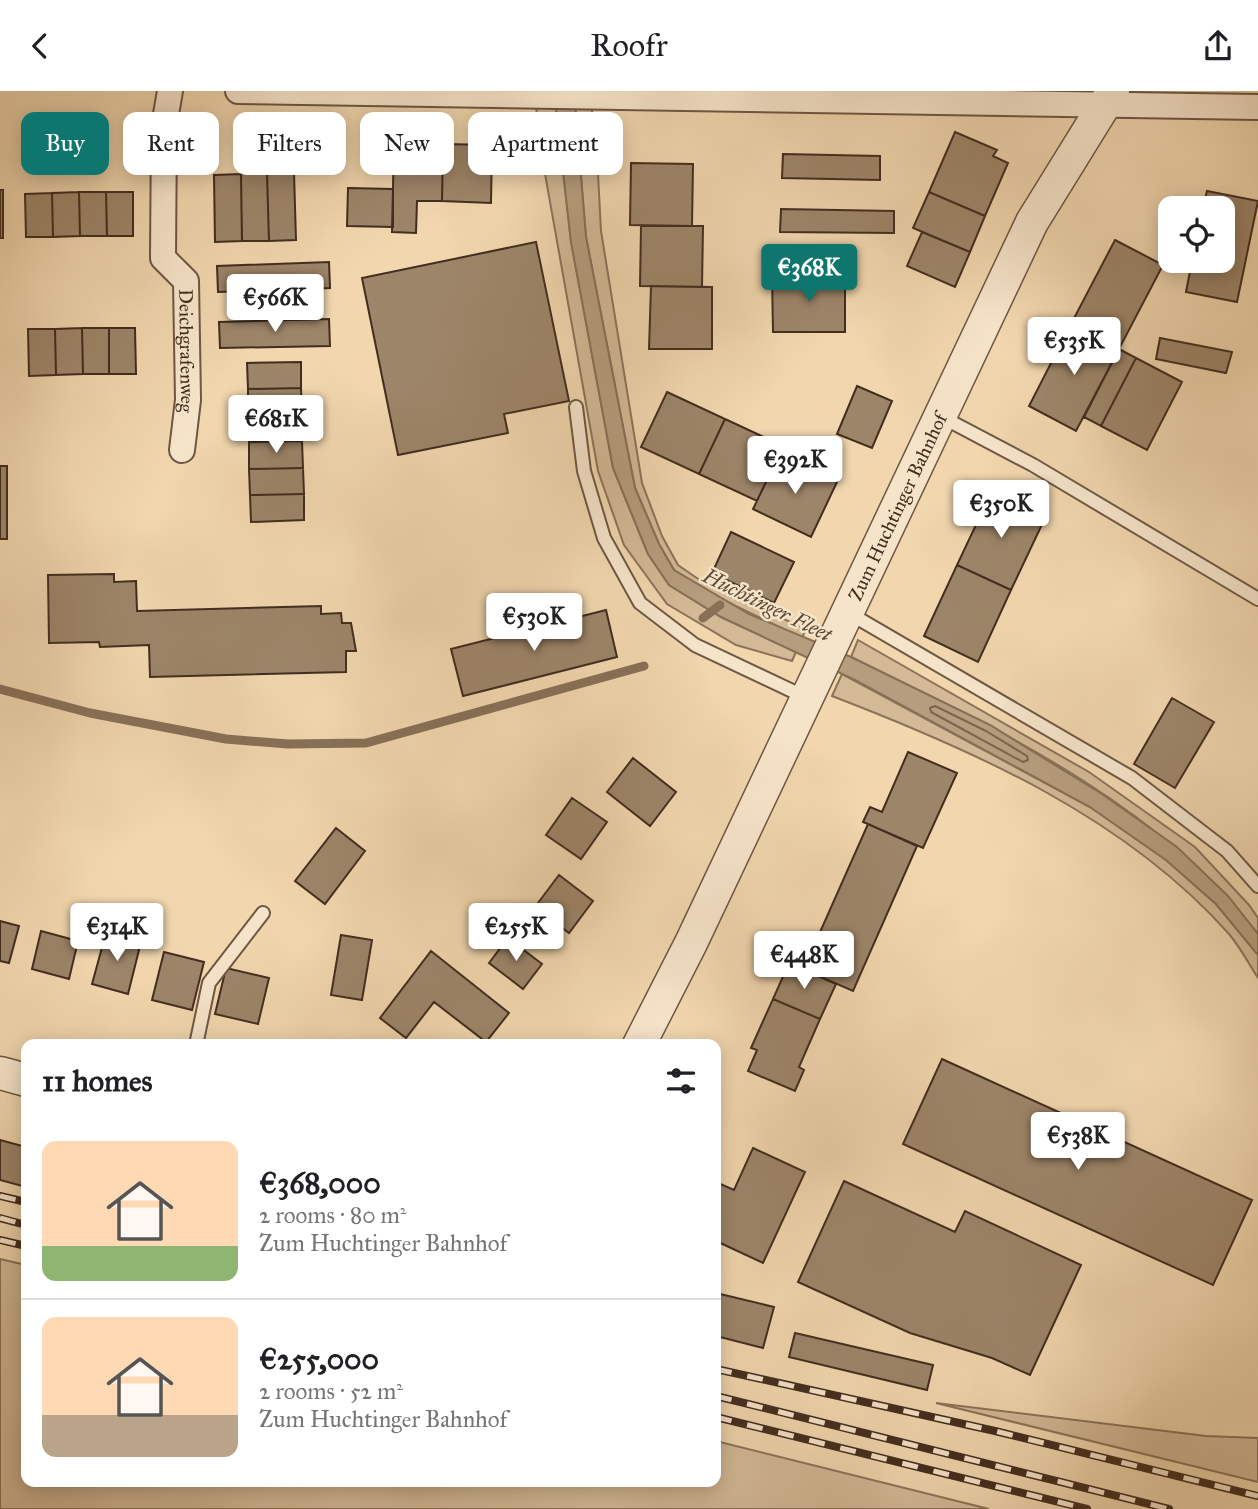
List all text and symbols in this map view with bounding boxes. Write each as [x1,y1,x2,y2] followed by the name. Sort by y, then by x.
[590,26,668,65] text: Roofr
[21,27,59,65] icon: back
[1199,27,1237,65] icon: share
[21,112,109,175] chip: Buy
[123,112,219,175] chip: Rent
[233,112,346,175] chip: Filters
[360,112,454,175] chip: New
[468,112,623,175] chip: Apartment
[1158,196,1235,273] map controls
[1158,196,1235,273] button: locate
[760,245,858,304] pin: €368K
[777,253,841,281] text: €368K
[226,275,324,334] pin: €566K
[243,283,307,311] text: €566K
[174,289,199,414] street label: Deichgrafenweg
[1025,317,1123,377] pin: €535K
[1044,326,1104,354] text: €535K
[227,395,325,455] pin: €681K
[244,404,308,432] text: €681K
[843,407,953,605] street label: Zum Huchtinger Bahnhof
[746,437,844,496] pin: €392K
[763,445,827,473] text: €392K
[952,481,1050,540] pin: €350K
[969,489,1033,517] text: €350K
[697,562,837,648] water label: Huchtinger Fleet
[485,594,583,653] pin: €530K
[502,602,566,630] text: €530K
[68,903,166,963] pin: €314K
[467,903,565,963] pin: €255K
[86,912,148,940] text: €314K
[485,912,547,940] text: €255K
[755,932,853,991] pin: €448K
[770,940,838,968] text: €448K
[662,1062,700,1100] icon: filters
[42,1063,153,1099] text: 11 homes
[1029,1112,1127,1172] pin: €538K
[1047,1121,1109,1149] text: €538K
[259,1165,381,1201] text: €368,000
[98,1169,182,1253] icon: home
[259,1201,406,1229] text: 2 rooms · 80 m²
[259,1229,507,1257] text: Zum Huchtinger Bahnhof
[259,1341,379,1377] text: €255,000
[98,1345,182,1429] icon: home
[259,1377,403,1405] text: 2 rooms · 52 m²
[259,1405,507,1433] text: Zum Huchtinger Bahnhof

